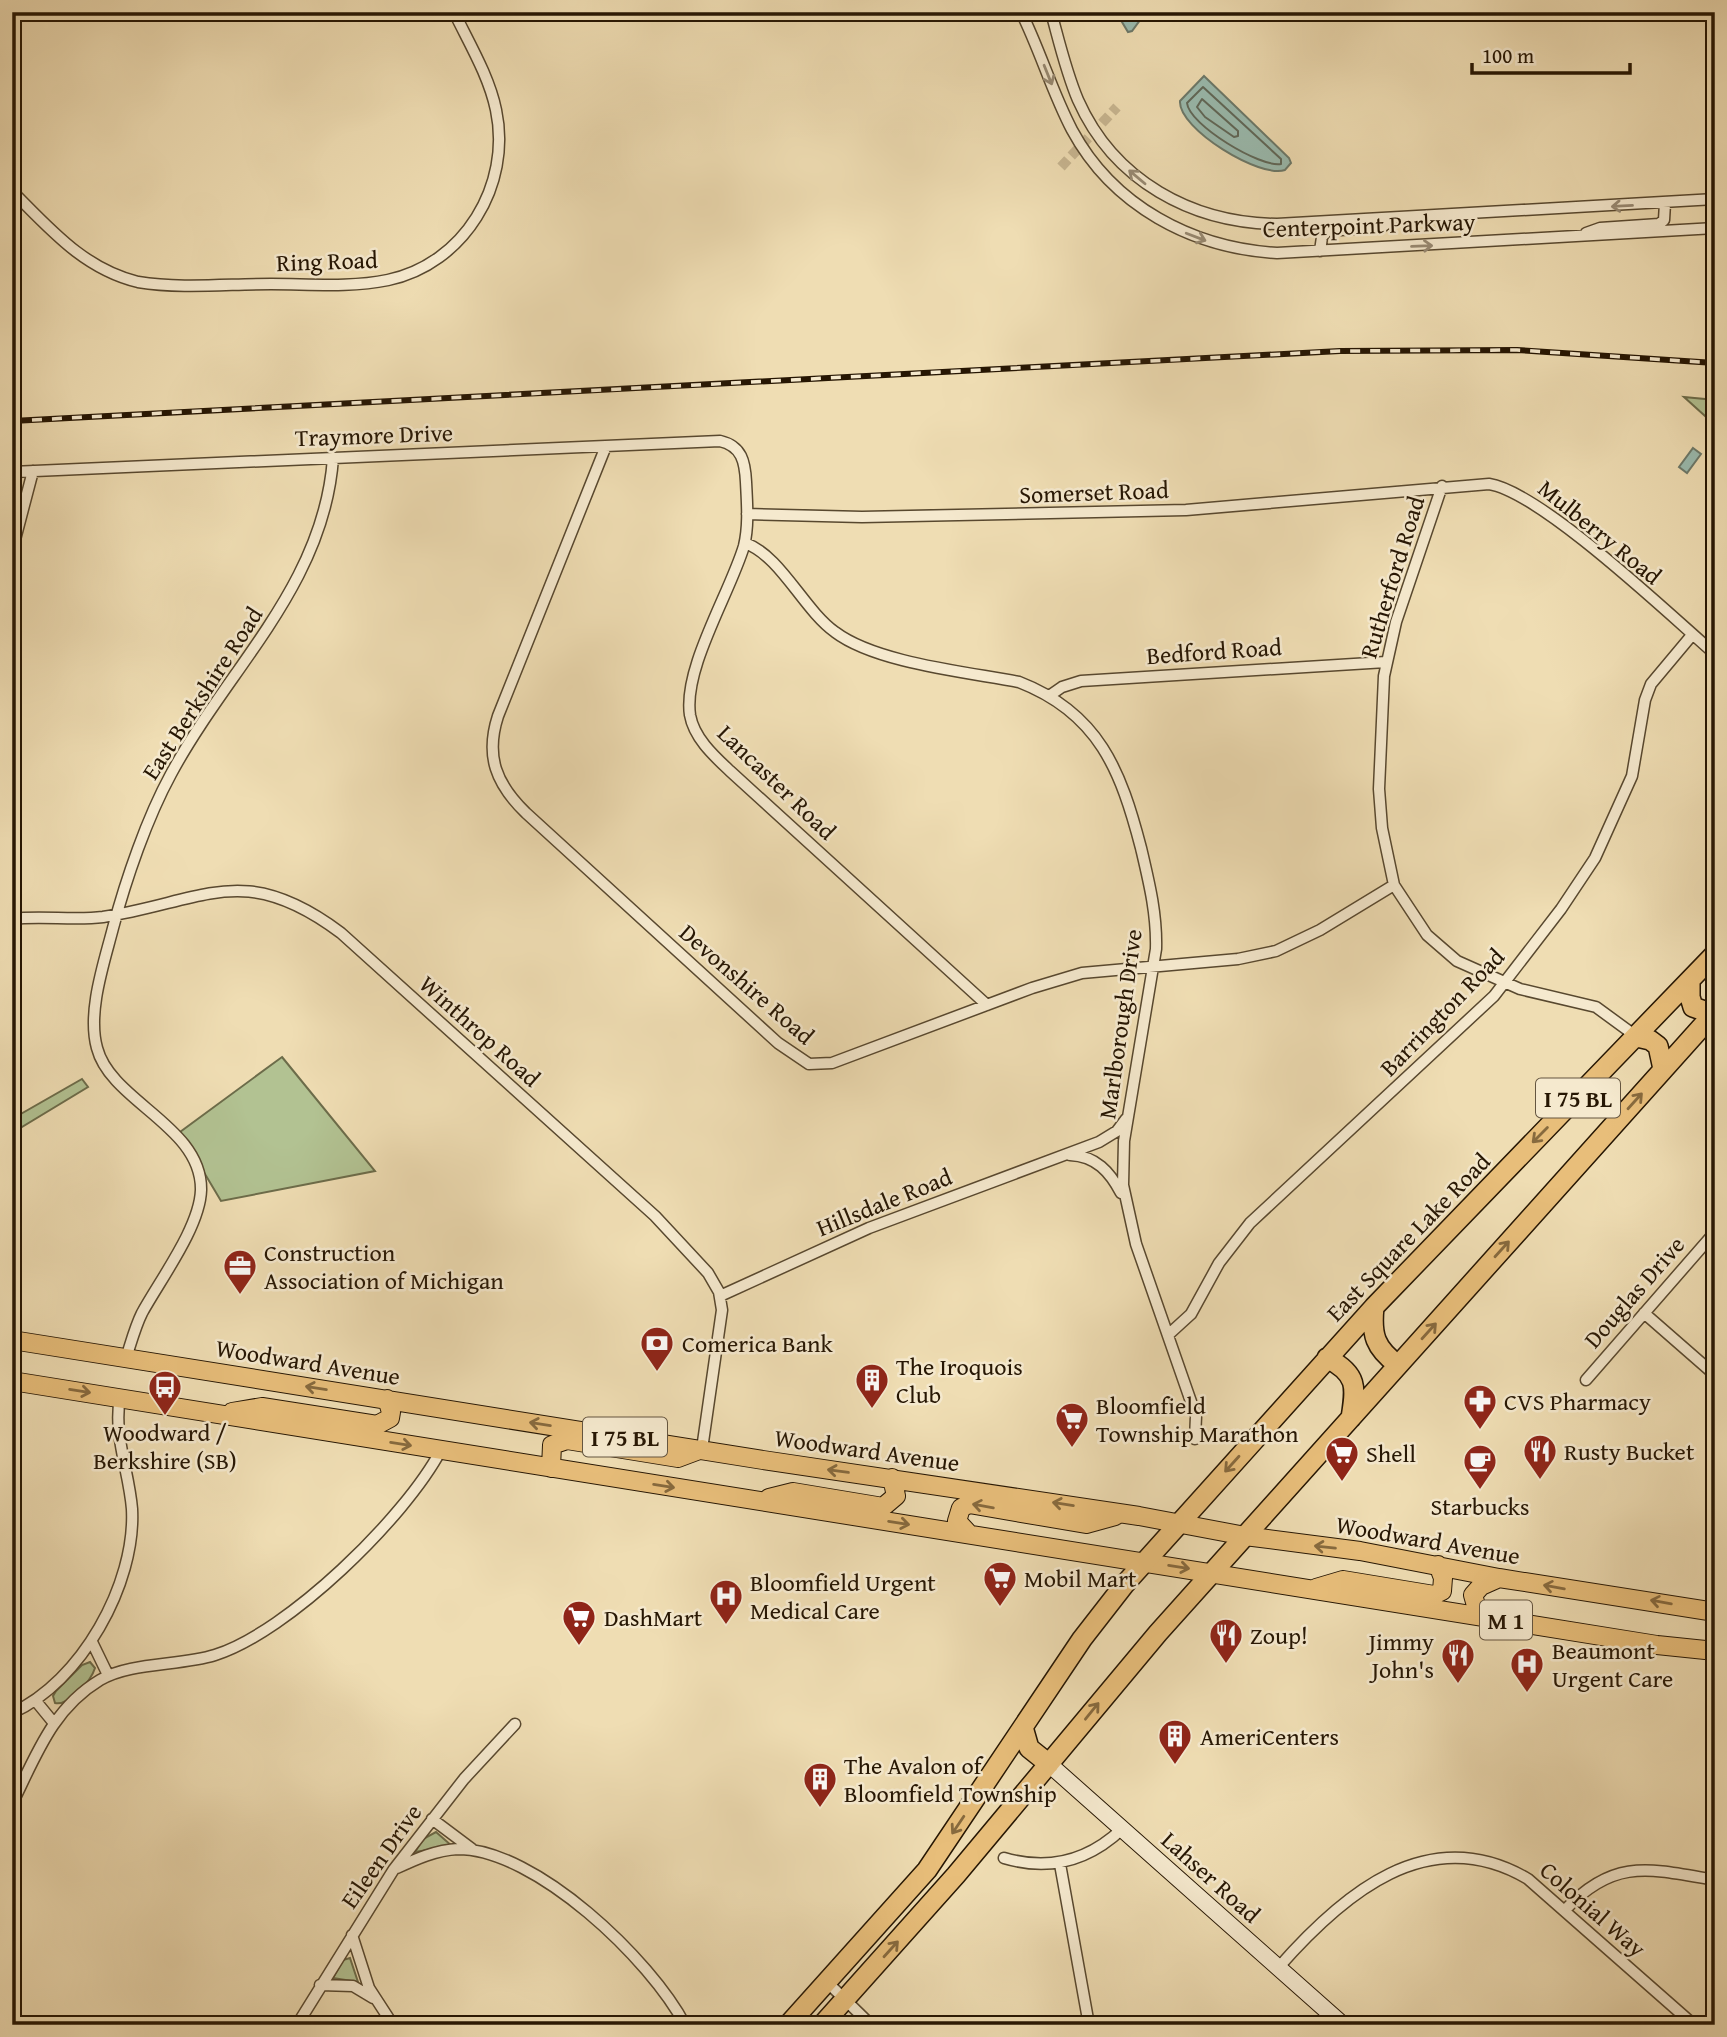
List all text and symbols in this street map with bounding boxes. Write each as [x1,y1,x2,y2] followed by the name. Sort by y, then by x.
[1472,32,1629,76] scale bar
[1482,40,1534,71] text: 100 m
[1042,64,1055,85] one-way arrow
[1128,169,1146,185] one-way arrow
[1612,200,1634,213] one-way arrow
[1262,204,1476,246] street label: Centerpoint Parkway
[1185,231,1207,244] one-way arrow
[1410,239,1433,252] one-way arrow
[276,242,379,280] street label: Ring Road
[294,415,454,455] street label: Traymore Drive
[1531,471,1670,593] street label: Mulberry Road
[1019,472,1169,512] street label: Somerset Road
[1351,491,1433,662] street label: Rutherford Road
[133,600,271,786] street label: East Berkshire Road
[1145,629,1283,673] street label: Bedford Road
[710,716,844,848] street label: Lancaster Road
[672,915,822,1053] street label: Devonshire Road
[1089,927,1151,1121] street label: Marlborough Drive
[1372,940,1513,1084] street label: Barrington Road
[412,967,549,1095] street label: Winthrop Road
[1536,1078,1620,1118] road number: I 75 BL
[1627,1092,1643,1110] one-way arrow
[1532,1127,1549,1144] one-way arrow
[1318,1144,1498,1329] street label: East Square Lake Road
[811,1159,957,1245] street label: Hillsdale Road
[1575,1228,1693,1356] street label: Douglas Drive
[264,1235,504,1298] place label: Construction Association of Michigan
[1494,1241,1510,1259] one-way arrow
[221,1247,259,1296] office icon: Construction Association of Michigan
[1421,1322,1437,1340] one-way arrow
[638,1324,676,1373] bank icon: Comerica Bank
[682,1326,833,1361] place label: Comerica Bank
[213,1330,403,1394] street label: Woodward Avenue
[896,1349,1023,1412] place label: The Iroquois Club
[853,1361,891,1410] building icon: The Iroquois Club
[146,1368,184,1417] bus stop icon: Woodward / Berkshire (SB)
[305,1381,328,1394] one-way arrow
[1461,1382,1499,1431] pharmacy icon: CVS Pharmacy
[1504,1384,1651,1419] place label: CVS Pharmacy
[68,1385,91,1398] one-way arrow
[1096,1388,1299,1451] place label: Bloomfield Township Marathon
[1053,1400,1091,1449] supermarket icon: Bloomfield Township Marathon
[93,1415,237,1478] place label: Woodward / Berkshire (SB)
[529,1417,552,1430] one-way arrow
[583,1418,667,1456] road number: I 75 BL
[772,1420,962,1480] street label: Woodward Avenue
[1521,1432,1559,1481] restaurant icon: Rusty Bucket
[1323,1434,1361,1483] supermarket icon: Shell
[1564,1434,1695,1469] place label: Rusty Bucket
[1366,1436,1416,1471] place label: Shell
[389,1438,412,1451] one-way arrow
[1461,1442,1499,1491] cafe icon: Starbucks
[1224,1455,1241,1472] one-way arrow
[827,1464,849,1477] one-way arrow
[652,1480,675,1493] one-way arrow
[1431,1489,1529,1524] place label: Starbucks
[1052,1497,1074,1510] one-way arrow
[972,1499,995,1512] one-way arrow
[1333,1507,1523,1573] street label: Woodward Avenue
[887,1517,909,1530] one-way arrow
[1315,1540,1337,1553] one-way arrow
[981,1559,1019,1608] supermarket icon: Mobil Mart
[1024,1561,1137,1596] place label: Mobil Mart
[1167,1561,1190,1574] one-way arrow
[750,1565,936,1628] place label: Bloomfield Urgent Medical Care
[707,1577,745,1626] hospital icon: Bloomfield Urgent Medical Care
[1543,1580,1565,1593] one-way arrow
[1651,1595,1673,1609] one-way arrow
[560,1598,598,1647] supermarket icon: DashMart
[604,1600,703,1635] place label: DashMart
[1480,1600,1532,1639] road number: M 1
[1207,1616,1245,1665] restaurant icon: Zoup!
[1250,1618,1308,1653] place label: Zoup!
[1366,1624,1434,1687] place label: Jimmy John's
[1552,1633,1673,1696] place label: Beaumont Urgent Care
[1439,1636,1477,1685] restaurant icon: Jimmy John's
[1508,1645,1546,1694] hospital icon: Beaumont Urgent Care
[1085,1702,1100,1720] one-way arrow
[1156,1717,1194,1766] building icon: AmeriCenters
[1200,1719,1339,1754] place label: AmeriCenters
[844,1748,1057,1811] place label: The Avalon of Bloomfield Township
[801,1760,839,1809] building icon: The Avalon of Bloomfield Township
[332,1797,430,1915] street label: Eileen Drive
[951,1815,966,1834] one-way arrow
[1154,1823,1268,1931] street label: Lahser Road
[1532,1853,1654,1965] street label: Colonial Way
[883,1940,899,1958] one-way arrow

